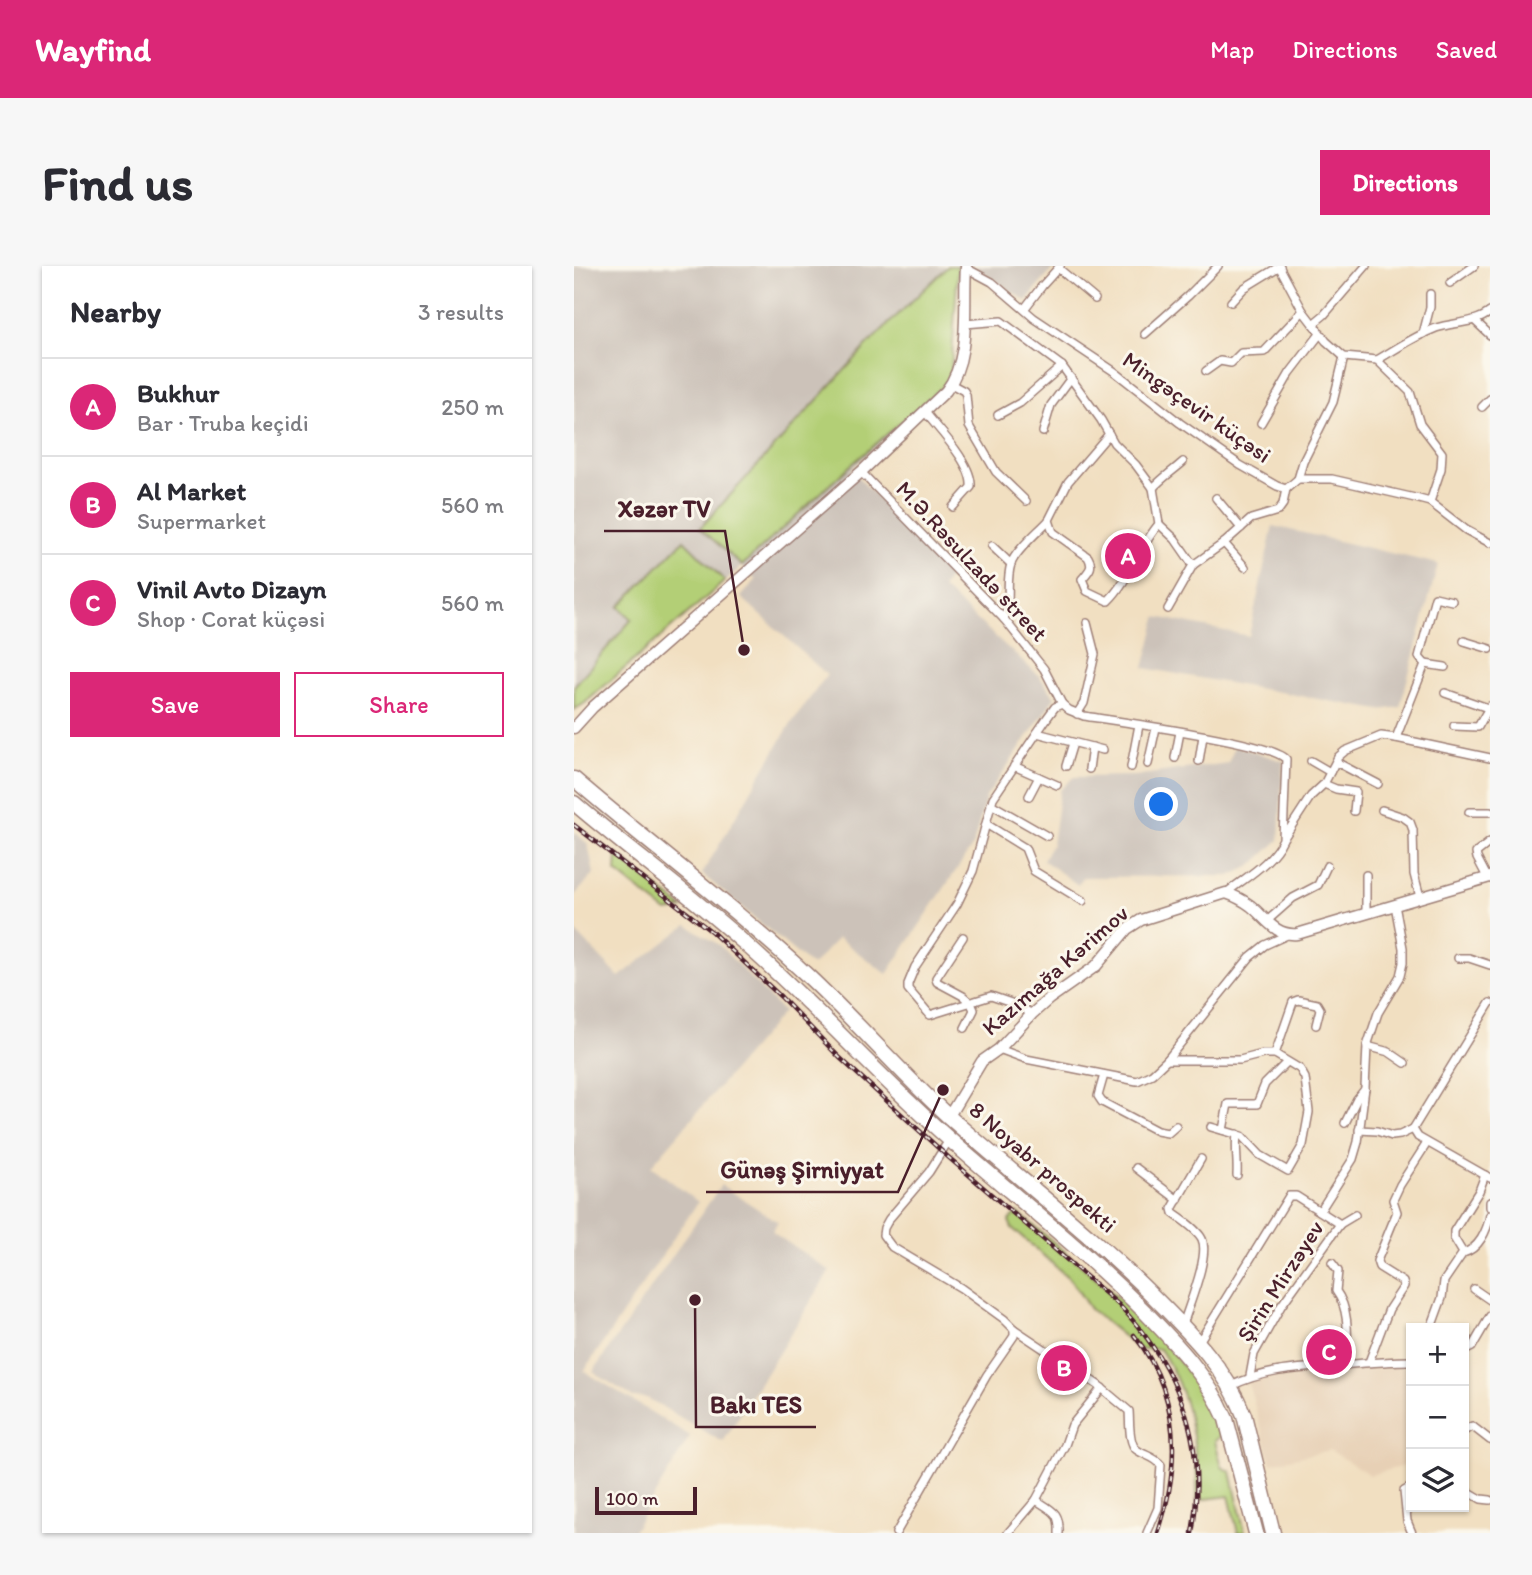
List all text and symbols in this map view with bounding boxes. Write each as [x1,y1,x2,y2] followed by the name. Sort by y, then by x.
[35,30,151,69] text: Wayfind
[1210,35,1254,64] text: Map
[1292,35,1398,64] text: Directions
[1436,35,1497,64] text: Saved
[1320,150,1490,215] button: Directions
[42,153,193,212] text: Find us
[70,293,161,330] text: Nearby
[418,298,504,326] text: 3 results
[1117,345,1277,469] street label: Mingəçevir küçəsi
[137,377,219,409] text: Bukhur
[86,393,100,421] text: A
[441,393,504,421] text: 250 m
[137,409,309,437] text: Bar · Truba keçidi
[137,475,246,507] text: Al Market
[890,475,1054,647] street label: M.Ə.Rəsulzadə street
[604,486,725,531] callout: Xəzər TV
[86,491,100,519] text: B
[441,491,504,519] text: 560 m
[618,494,711,523] text: Xəzər TV
[137,507,266,535] text: Supermarket
[1105,530,1151,582] pin: A
[137,573,327,605] text: Vinil Avto Dizayn
[86,589,100,617] text: C
[441,589,504,617] text: 560 m
[137,605,325,633] text: Shop · Corat küçəsi
[70,672,280,737] button: Save
[294,672,504,737] button: Share
[1144,787,1178,821] your location
[976,899,1134,1041] street label: Kazımağa Kərimov
[964,1096,1122,1238] street label: 8 Noyabr prospekti
[706,1147,898,1192] callout: Günəş Şirniyyat
[720,1155,884,1185] text: Günəş Şirniyyat
[1230,1215,1330,1347] street label: Şirin Mirzəyev
[1406,1323,1469,1512] map controls
[1406,1323,1469,1386] button: +
[1306,1326,1352,1378] pin: C
[1041,1342,1087,1394] pin: B
[696,1382,816,1427] callout: Bakı TES
[1406,1386,1469,1449] button: −
[710,1390,802,1419] text: Bakı TES
[1406,1449,1469,1512] button: layers
[595,1484,696,1516] scale bar
[606,1487,658,1510] text: 100 m

